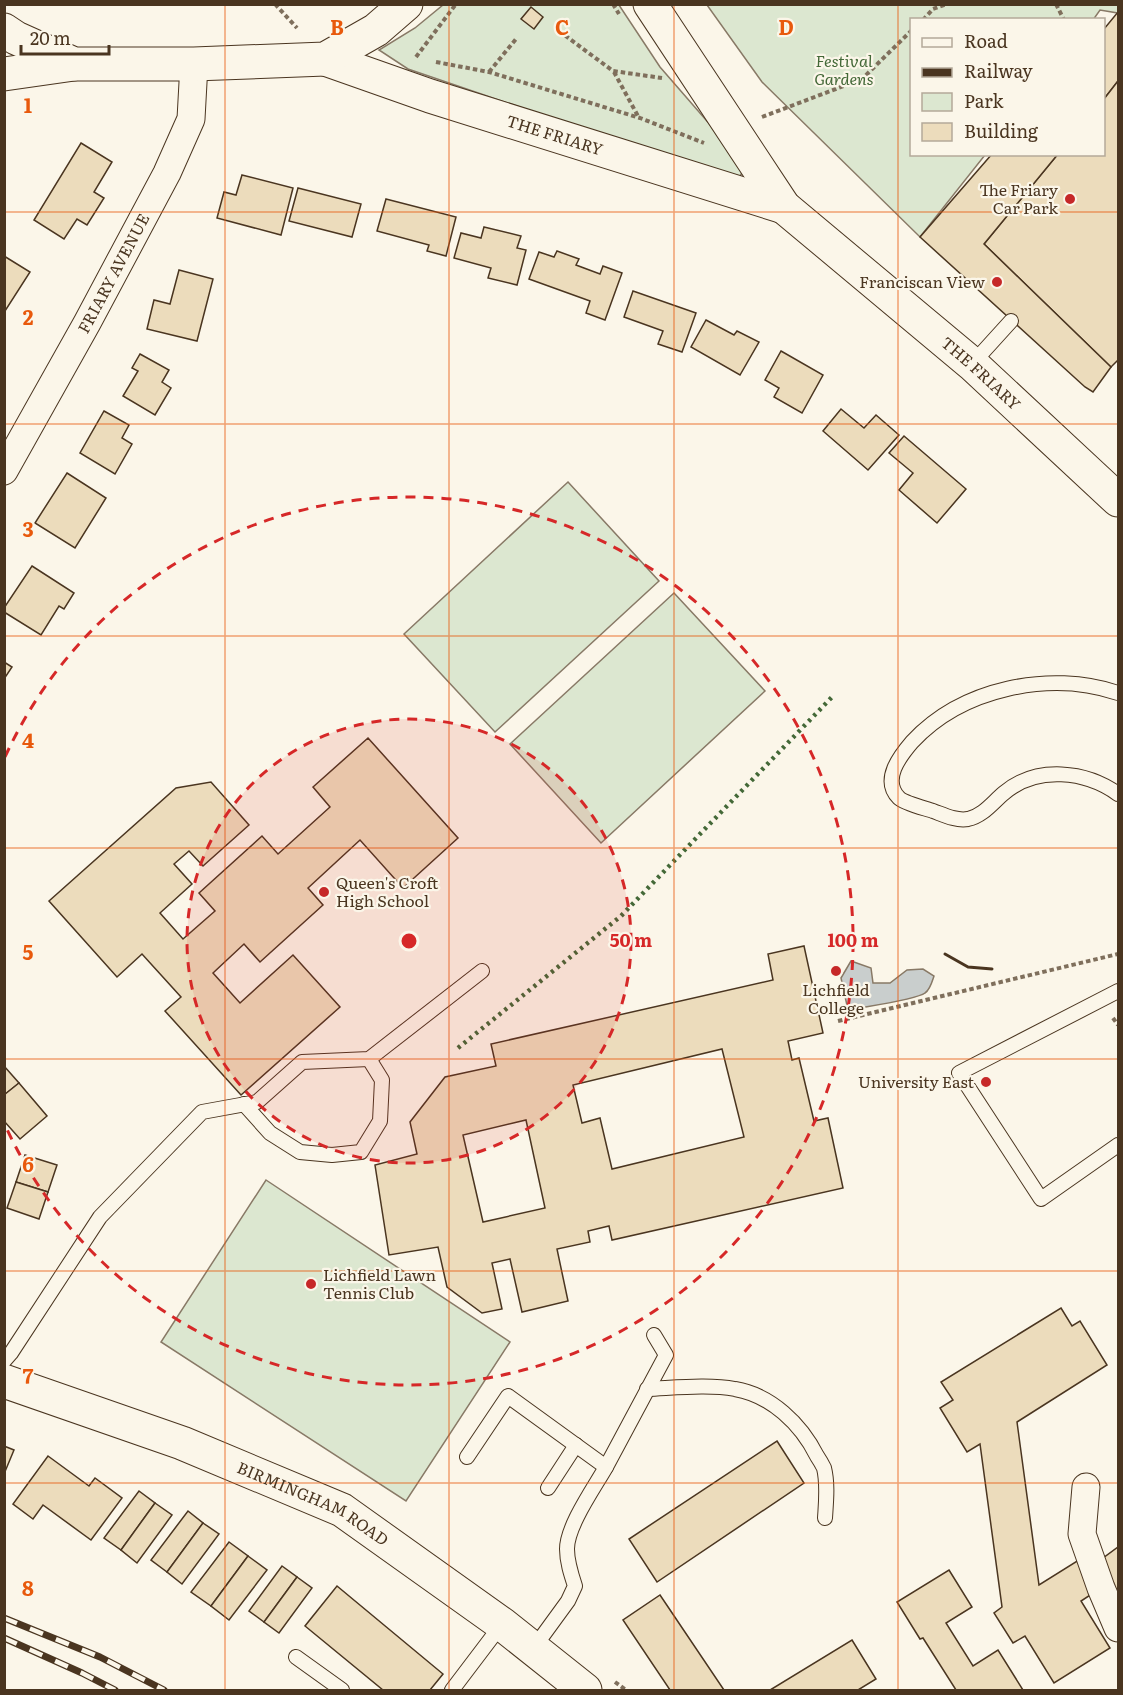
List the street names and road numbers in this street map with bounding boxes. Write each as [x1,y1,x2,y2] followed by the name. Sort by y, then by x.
[504,108,607,161] street label: THE FRIARY
[71,208,155,337] street label: FRIARY AVENUE
[936,330,1027,415] street label: THE FRIARY
[234,1454,394,1551] street label: BIRMINGHAM ROAD

